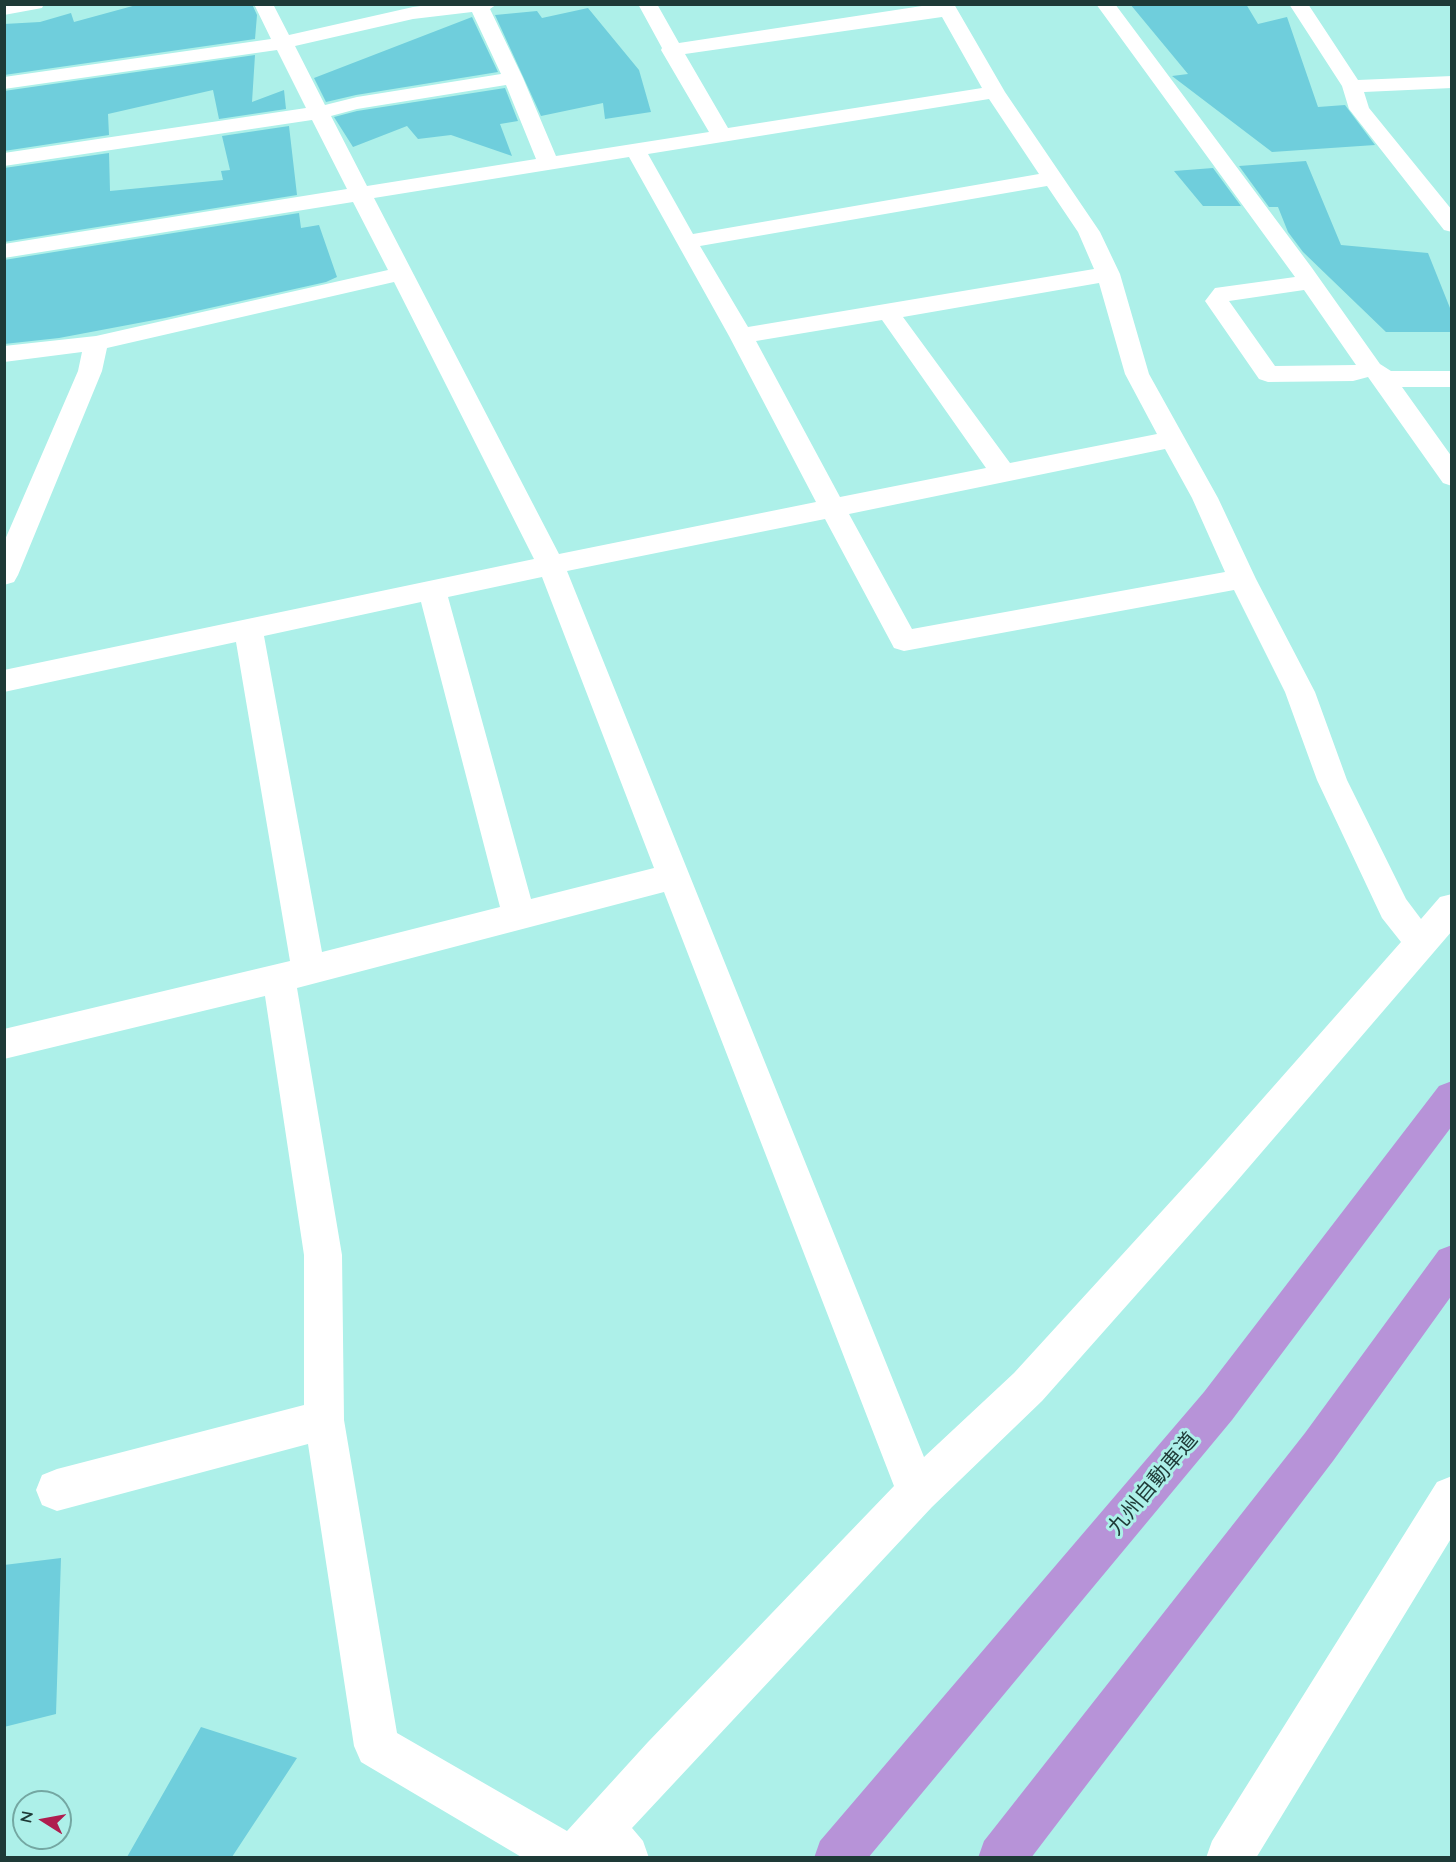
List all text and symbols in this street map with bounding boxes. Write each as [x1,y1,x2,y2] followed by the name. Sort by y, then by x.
[1103,1428,1203,1540] street label: 九州自動車道
[12,1790,72,1850] north arrow
[15,1809,37,1825] text: N

